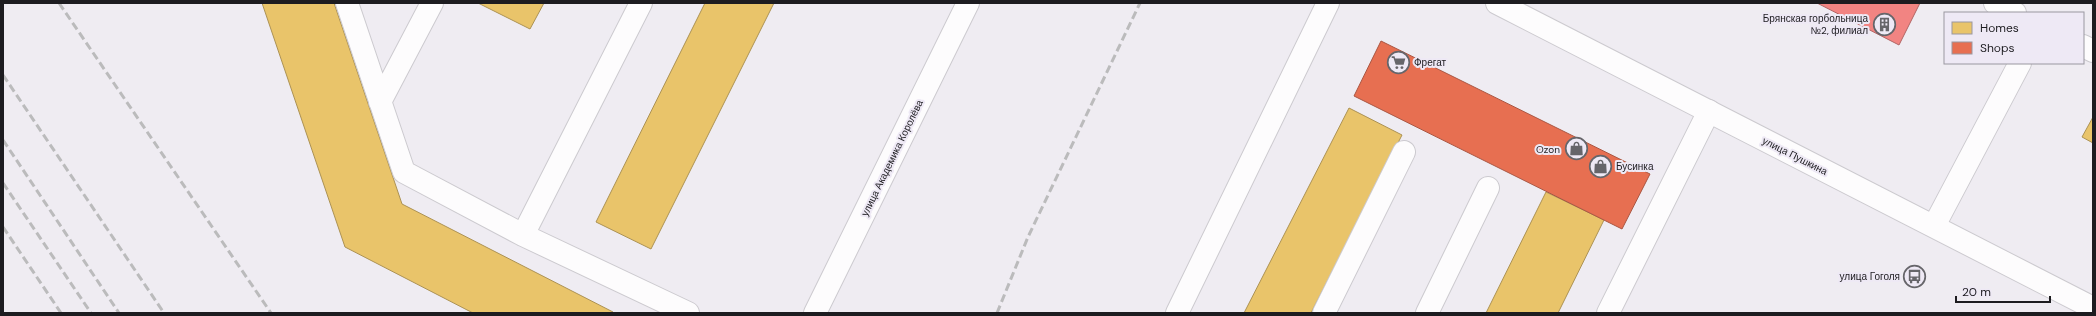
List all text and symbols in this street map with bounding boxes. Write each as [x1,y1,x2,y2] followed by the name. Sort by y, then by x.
[1871,11,1897,37] building icon: Брянская горбольница №2, филиал
[1763,12,1868,37] place label: Брянская горбольница №2, филиал
[1944,12,2084,64] legend
[1980,20,2019,36] text: Homes
[1980,40,2015,56] text: Shops
[1385,49,1411,75] supermarket icon: Фрегат
[1414,56,1446,69] place label: Фрегат
[858,97,926,218] street label: улица Академика Королёва
[1760,134,1830,178] street label: улица Пушкина
[1563,136,1589,162] shop icon: Ozon
[1536,143,1560,156] place label: Ozon
[1588,153,1614,179] shop icon: Бусинка
[1616,160,1654,173] place label: Бусинка
[1902,263,1928,289] bus stop icon: улица Гоголя
[1840,270,1900,283] place label: улица Гоголя
[1956,278,2050,304] scale bar
[1962,284,1991,300] text: 20 m

